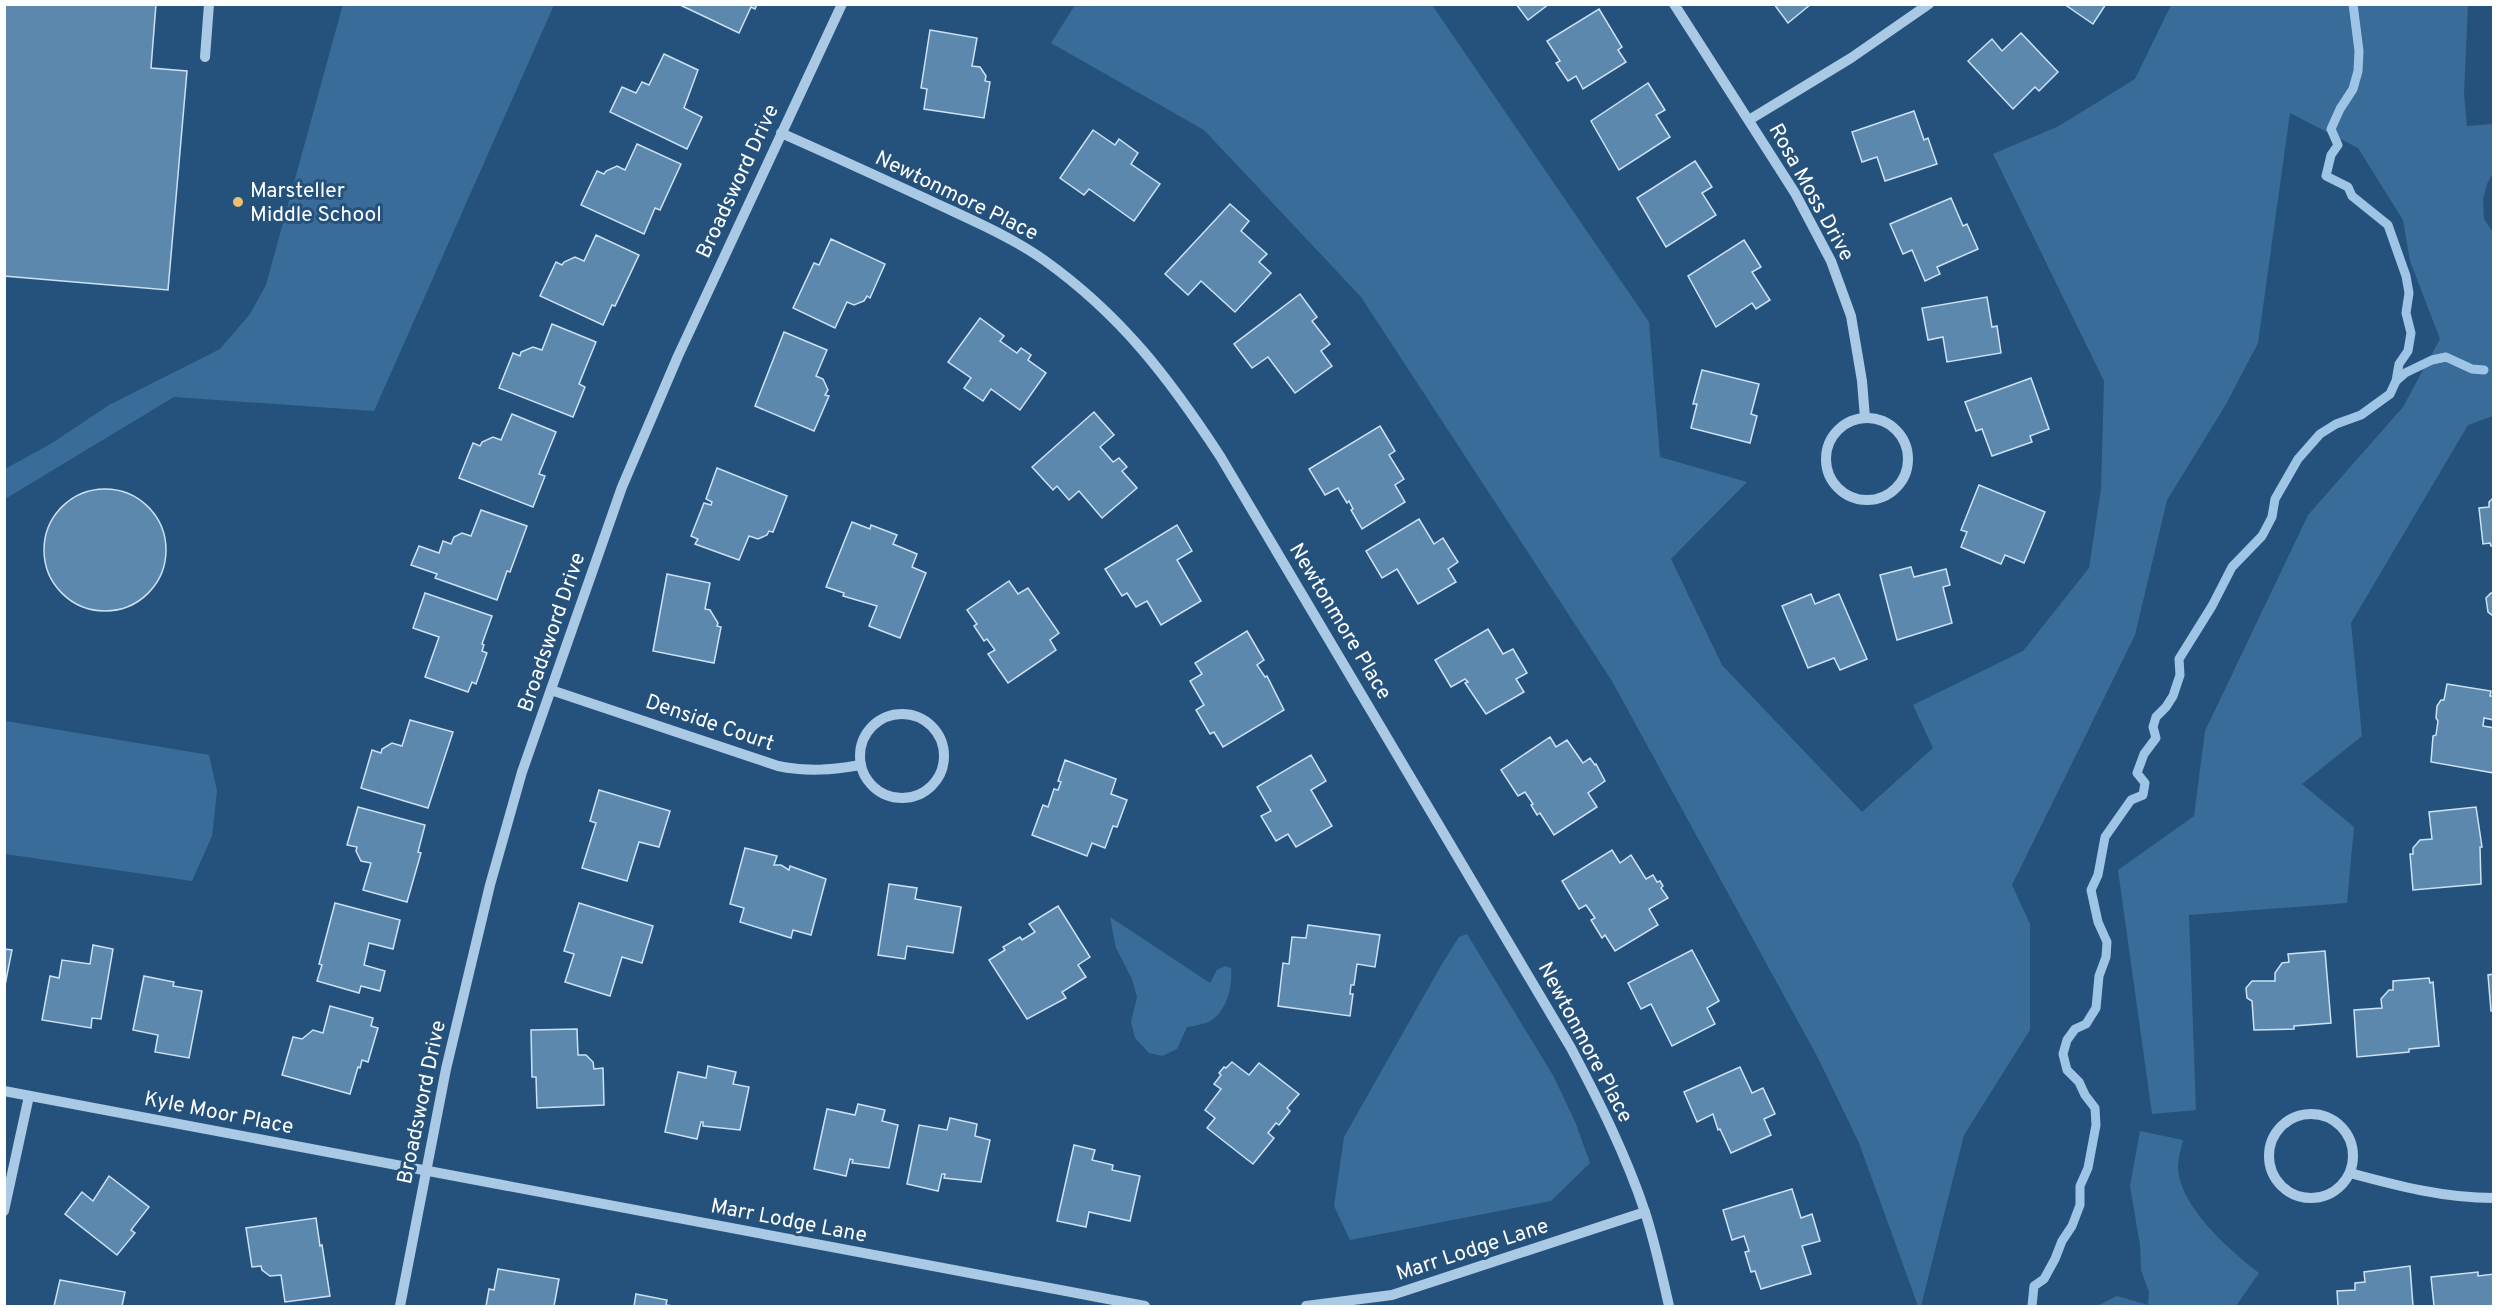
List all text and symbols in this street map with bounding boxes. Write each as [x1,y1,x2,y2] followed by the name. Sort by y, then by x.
[691,100,786,263] street label: Broadsword Drive
[1762,119,1860,266] street label: Rosa Moss Drive
[870,145,1042,248] street label: Newtonmore Place
[250,178,382,229] place label: Marsteller Middle School
[231,195,245,209] marker: Marsteller Middle School
[1282,538,1397,705] street label: Newtonmore Place
[512,549,592,716] street label: Broadsword Drive
[642,689,777,758] street label: Denside Court
[1531,958,1638,1128] street label: Newtonmore Place
[392,1018,453,1187] street label: Broadsword Drive
[142,1086,296,1141] street label: Kyle Moor Place
[708,1193,869,1250] street label: Marr Lodge Lane
[1393,1213,1552,1288] street label: Marr Lodge Lane

